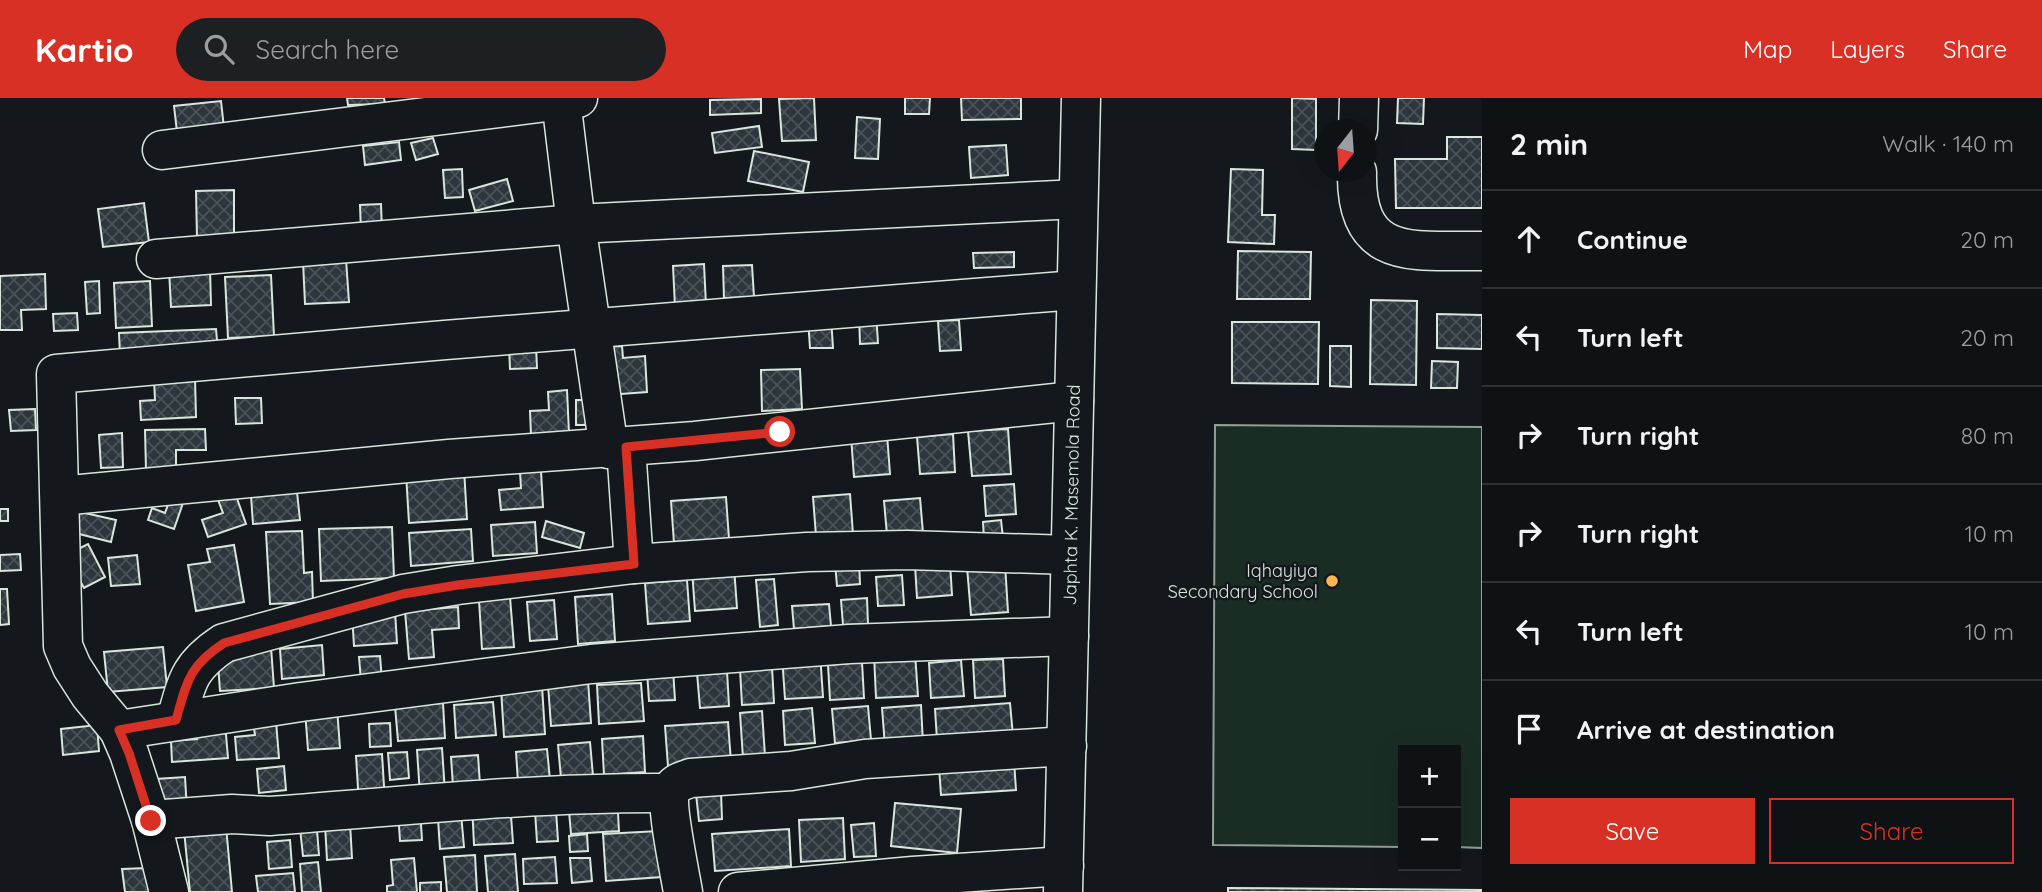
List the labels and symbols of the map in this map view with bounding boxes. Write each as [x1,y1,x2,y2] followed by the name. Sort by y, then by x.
[1314,119,1377,182] north arrow
[1058,384,1085,606] street label: Japhta K. Masemola Road
[764,416,795,447] route start
[1168,559,1318,603] place label: Iqhayiya Secondary School
[1324,573,1340,589] marker: Iqhayiya Secondary School
[135,805,166,836] route end

